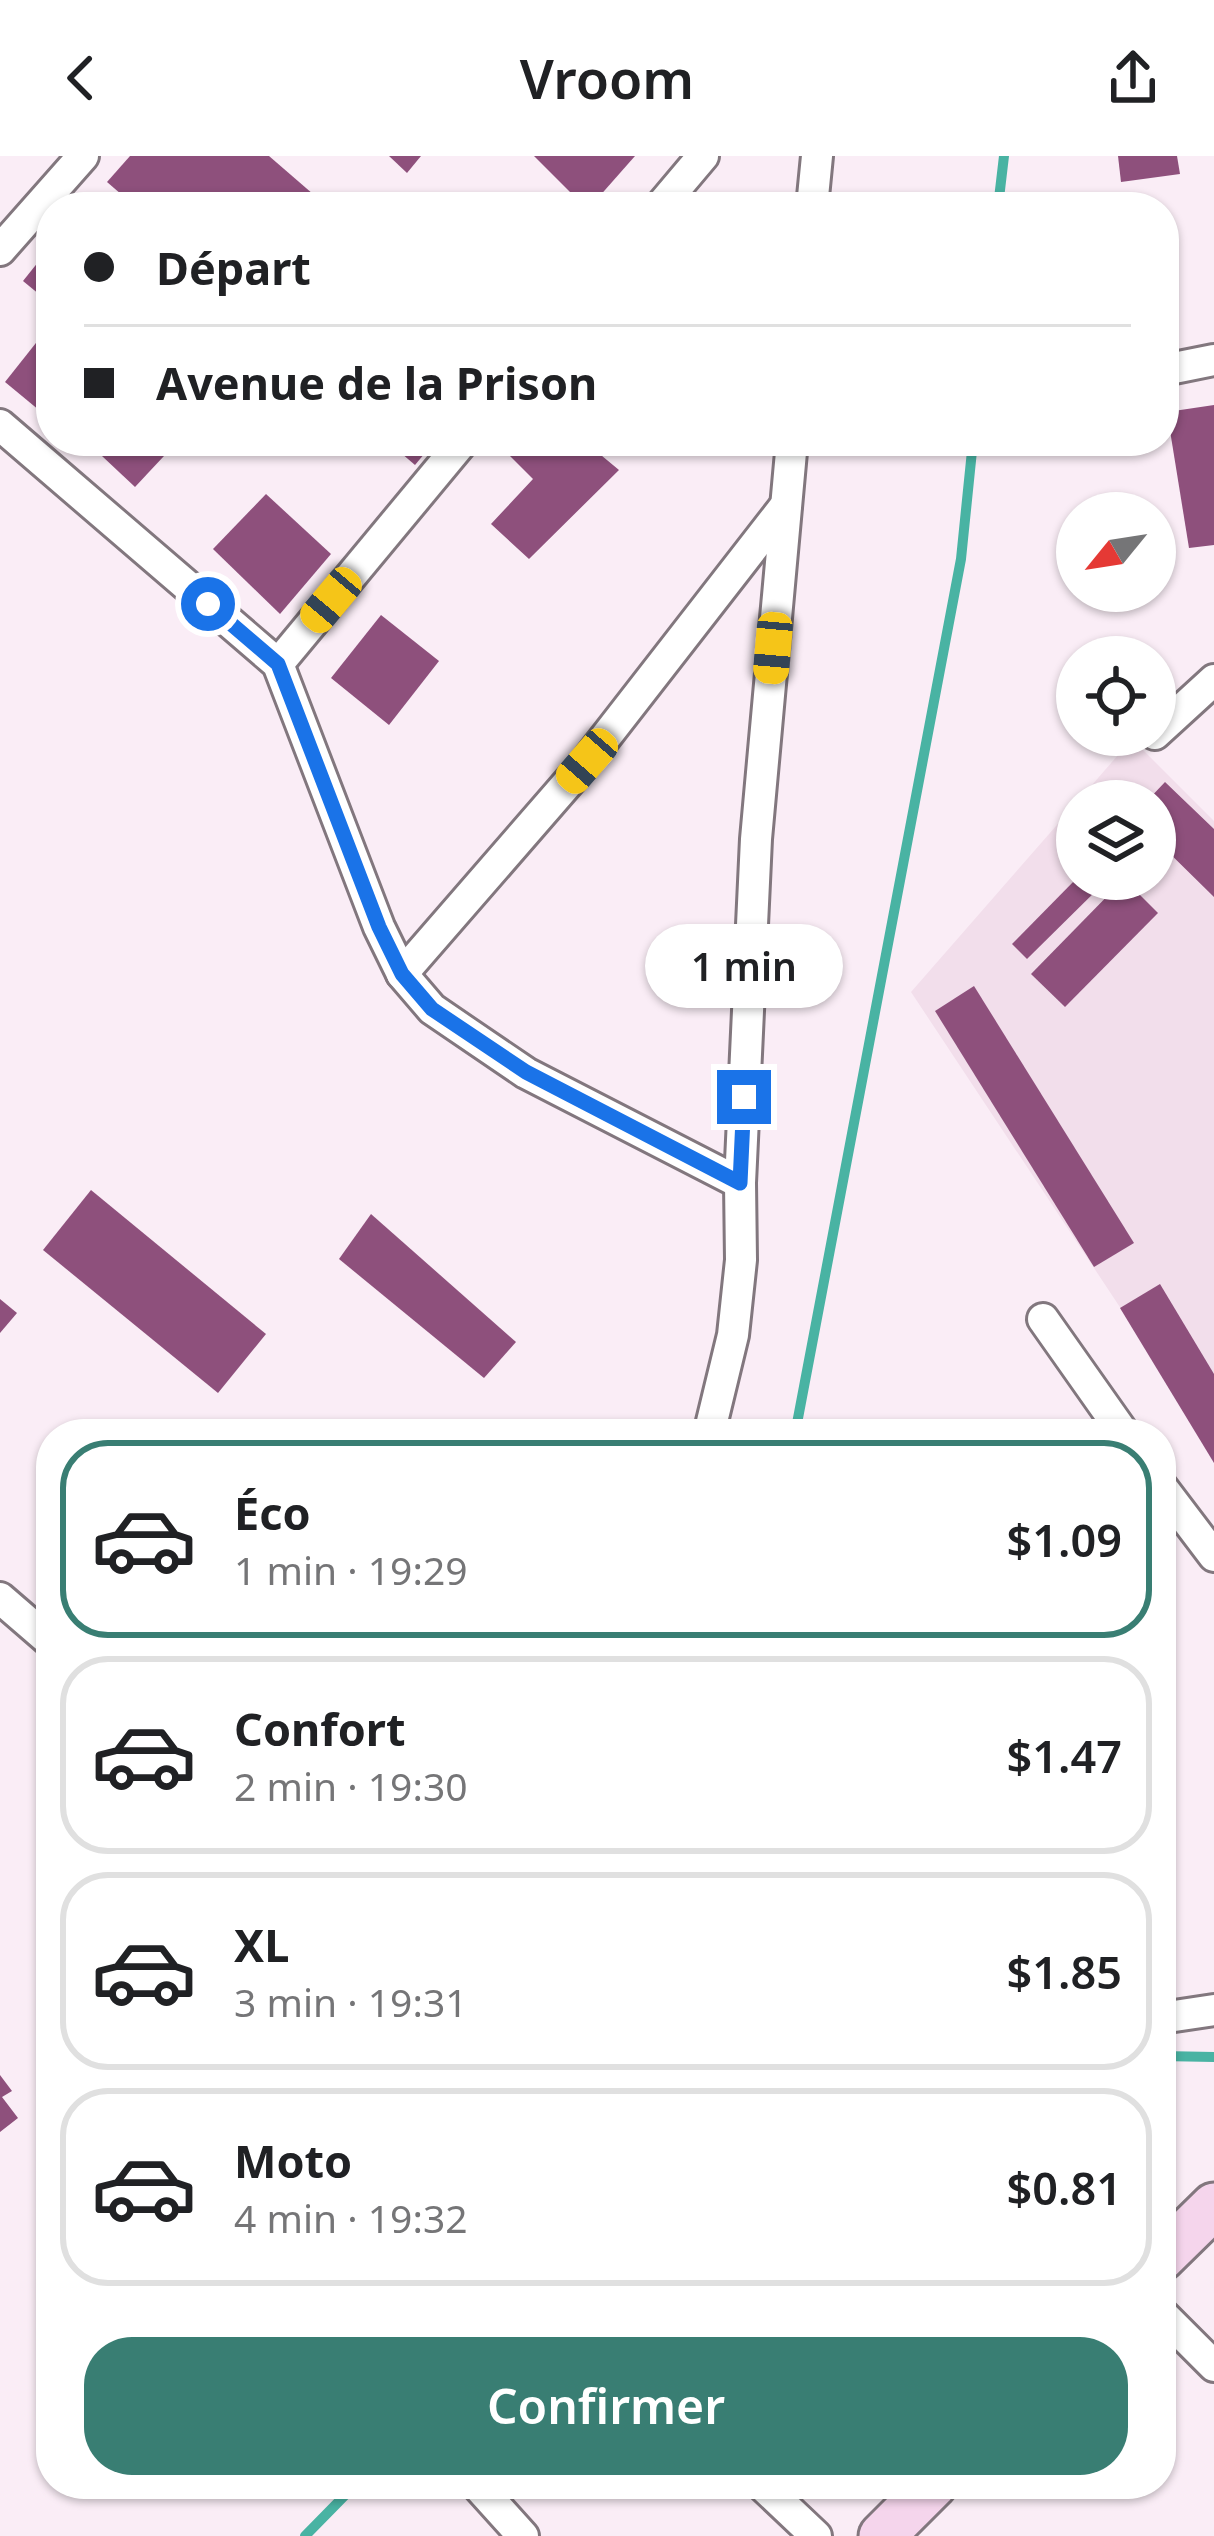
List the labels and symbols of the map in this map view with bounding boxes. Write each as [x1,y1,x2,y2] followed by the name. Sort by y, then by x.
[1056,492,1176,612] north arrow
[294,561,368,639] car
[181,577,235,631] route start
[752,611,794,685] car
[550,722,624,800] car
[645,923,843,1007] callout: 1 min
[717,1070,771,1124] route end

